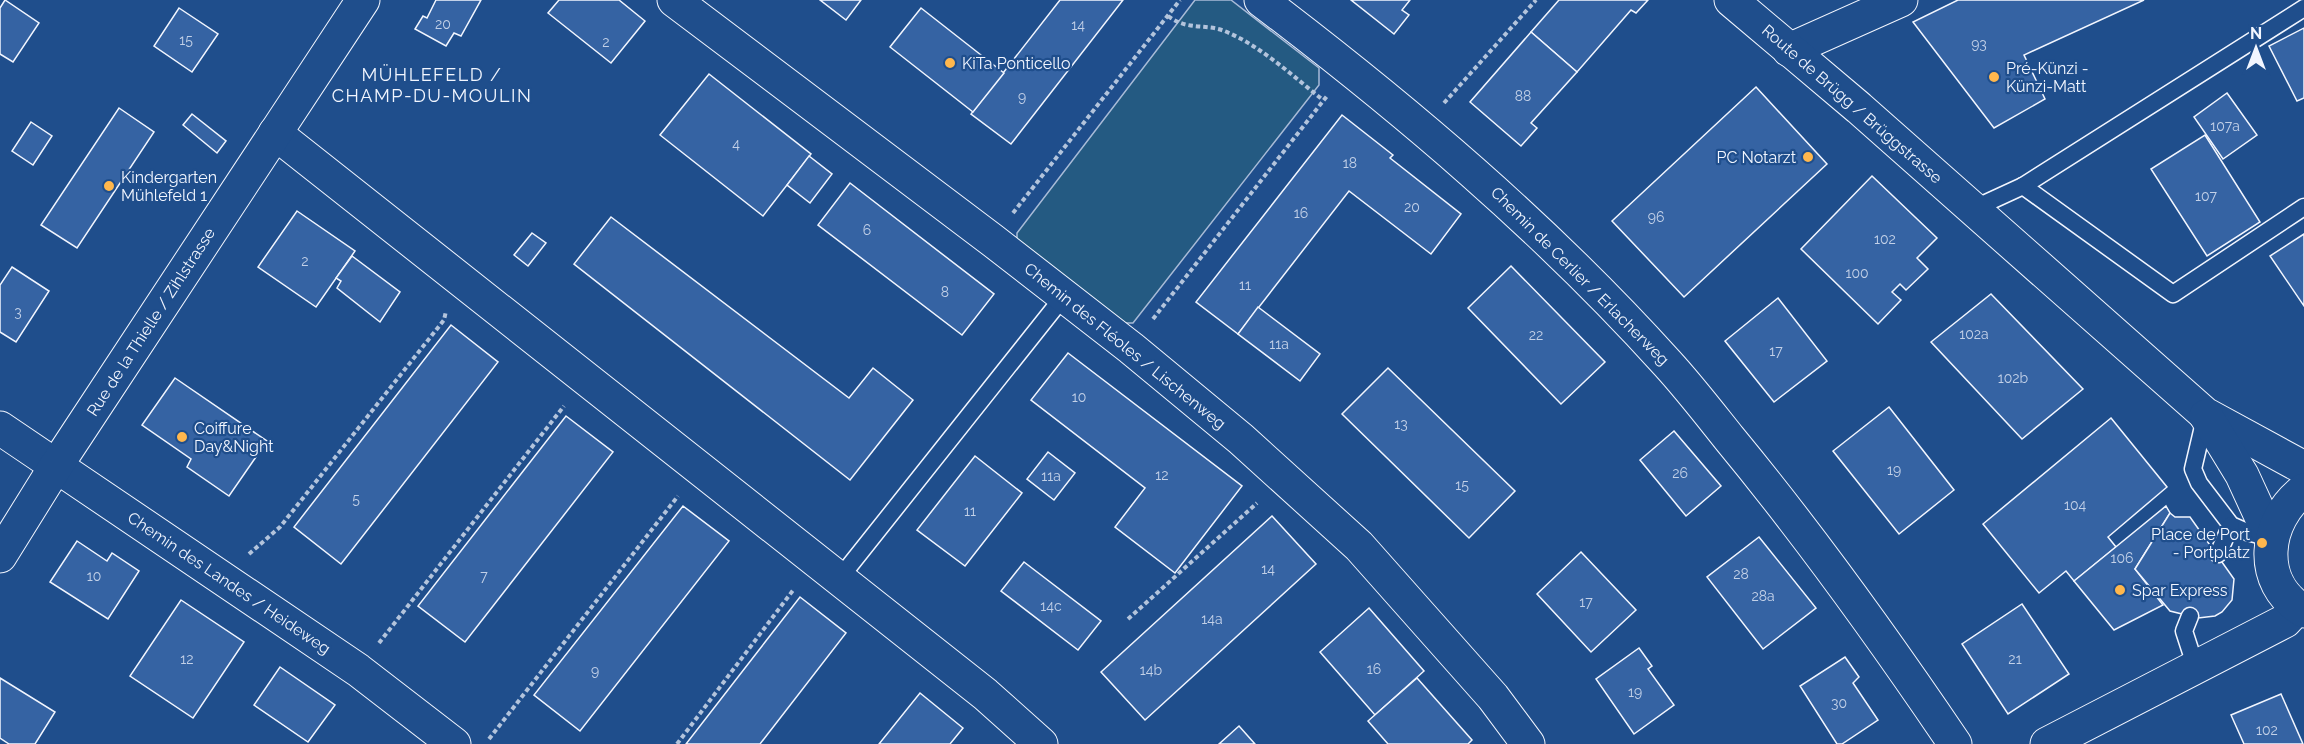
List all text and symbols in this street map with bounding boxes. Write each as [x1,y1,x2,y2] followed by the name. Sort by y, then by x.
[435,16,451,32] house number: 20
[1071,17,1085,33] house number: 14
[2226,18,2286,78] north arrow
[1758,21,1946,187] street label: Route de Brügg / Brüggstrasse
[2250,24,2262,43] text: N
[179,32,193,48] house number: 15
[602,34,610,50] house number: 2
[1971,36,1987,52] house number: 93
[962,54,1070,73] place label: KiTa Ponticello
[943,56,957,70] marker: KiTa Ponticello
[2006,59,2088,96] place label: Pré-Künzi - Künzi-Matt
[332,64,532,106] district label: MÜHLEFELD / CHAMP-DU-MOULIN
[1987,70,2001,84] marker: Pré-Künzi - Künzi-Matt
[1515,88,1531,104] house number: 88
[1018,89,1026,105] house number: 9
[2210,118,2240,134] house number: 107a
[732,136,740,152] house number: 4
[1716,148,1797,167] place label: PC Notarzt
[1801,150,1815,164] marker: PC Notarzt
[1343,155,1357,171] house number: 18
[121,168,217,205] place label: Kindergarten Mühlefeld 1
[102,179,116,193] marker: Kindergarten Mühlefeld 1
[1487,183,1673,369] street label: Chemin de Cerlier / Erlacherweg
[2195,188,2217,204] house number: 107
[1404,199,1420,215] house number: 20
[1294,205,1308,221] house number: 16
[1648,209,1664,225] house number: 96
[863,222,871,238] house number: 6
[83,224,219,420] street label: Rue de la Thielle / Zihlstrasse
[1874,231,1896,247] house number: 102
[301,253,309,269] house number: 2
[1020,259,1230,433] street label: Chemin des Fléoles / Lischenweg
[1845,265,1869,281] house number: 100
[1239,277,1251,293] house number: 11
[941,284,949,300] house number: 8
[14,304,22,320] house number: 3
[1959,326,1989,342] house number: 102a
[1529,327,1543,343] house number: 22
[1269,336,1289,352] house number: 11a
[1769,343,1783,359] house number: 17
[1998,370,2029,386] house number: 102b
[1072,389,1086,405] house number: 10
[1394,416,1408,432] house number: 13
[194,419,274,456] place label: Coiffure Day&Night
[175,430,189,444] marker: Coiffure Day&Night
[1887,462,1901,478] house number: 19
[1672,465,1688,481] house number: 26
[1155,467,1169,483] house number: 12
[1041,468,1061,484] house number: 11a
[1455,477,1469,493] house number: 15
[352,491,360,507] house number: 5
[2064,497,2086,513] house number: 104
[964,503,976,519] house number: 11
[124,508,334,658] street label: Chemin des Landes / Heideweg
[2151,525,2251,562] place label: Place de Port - Portplatz
[2255,536,2269,550] marker: Place de Port - Portplatz
[2110,550,2134,566] house number: 106
[1261,561,1275,577] house number: 14
[1733,566,1749,582] house number: 28
[87,568,101,584] house number: 10
[480,568,488,584] house number: 7
[2132,581,2228,600] place label: Spar Express
[2113,583,2127,597] marker: Spar Express
[1751,588,1775,604] house number: 28a
[1579,594,1593,610] house number: 17
[1040,598,1062,614] house number: 14c
[1201,611,1223,627] house number: 14a
[180,651,194,667] house number: 12
[2008,651,2022,667] house number: 21
[1367,661,1381,677] house number: 16
[1140,662,1162,678] house number: 14b
[591,663,599,679] house number: 9
[1628,684,1642,700] house number: 19
[1831,695,1847,711] house number: 30
[2256,722,2278,738] house number: 102

